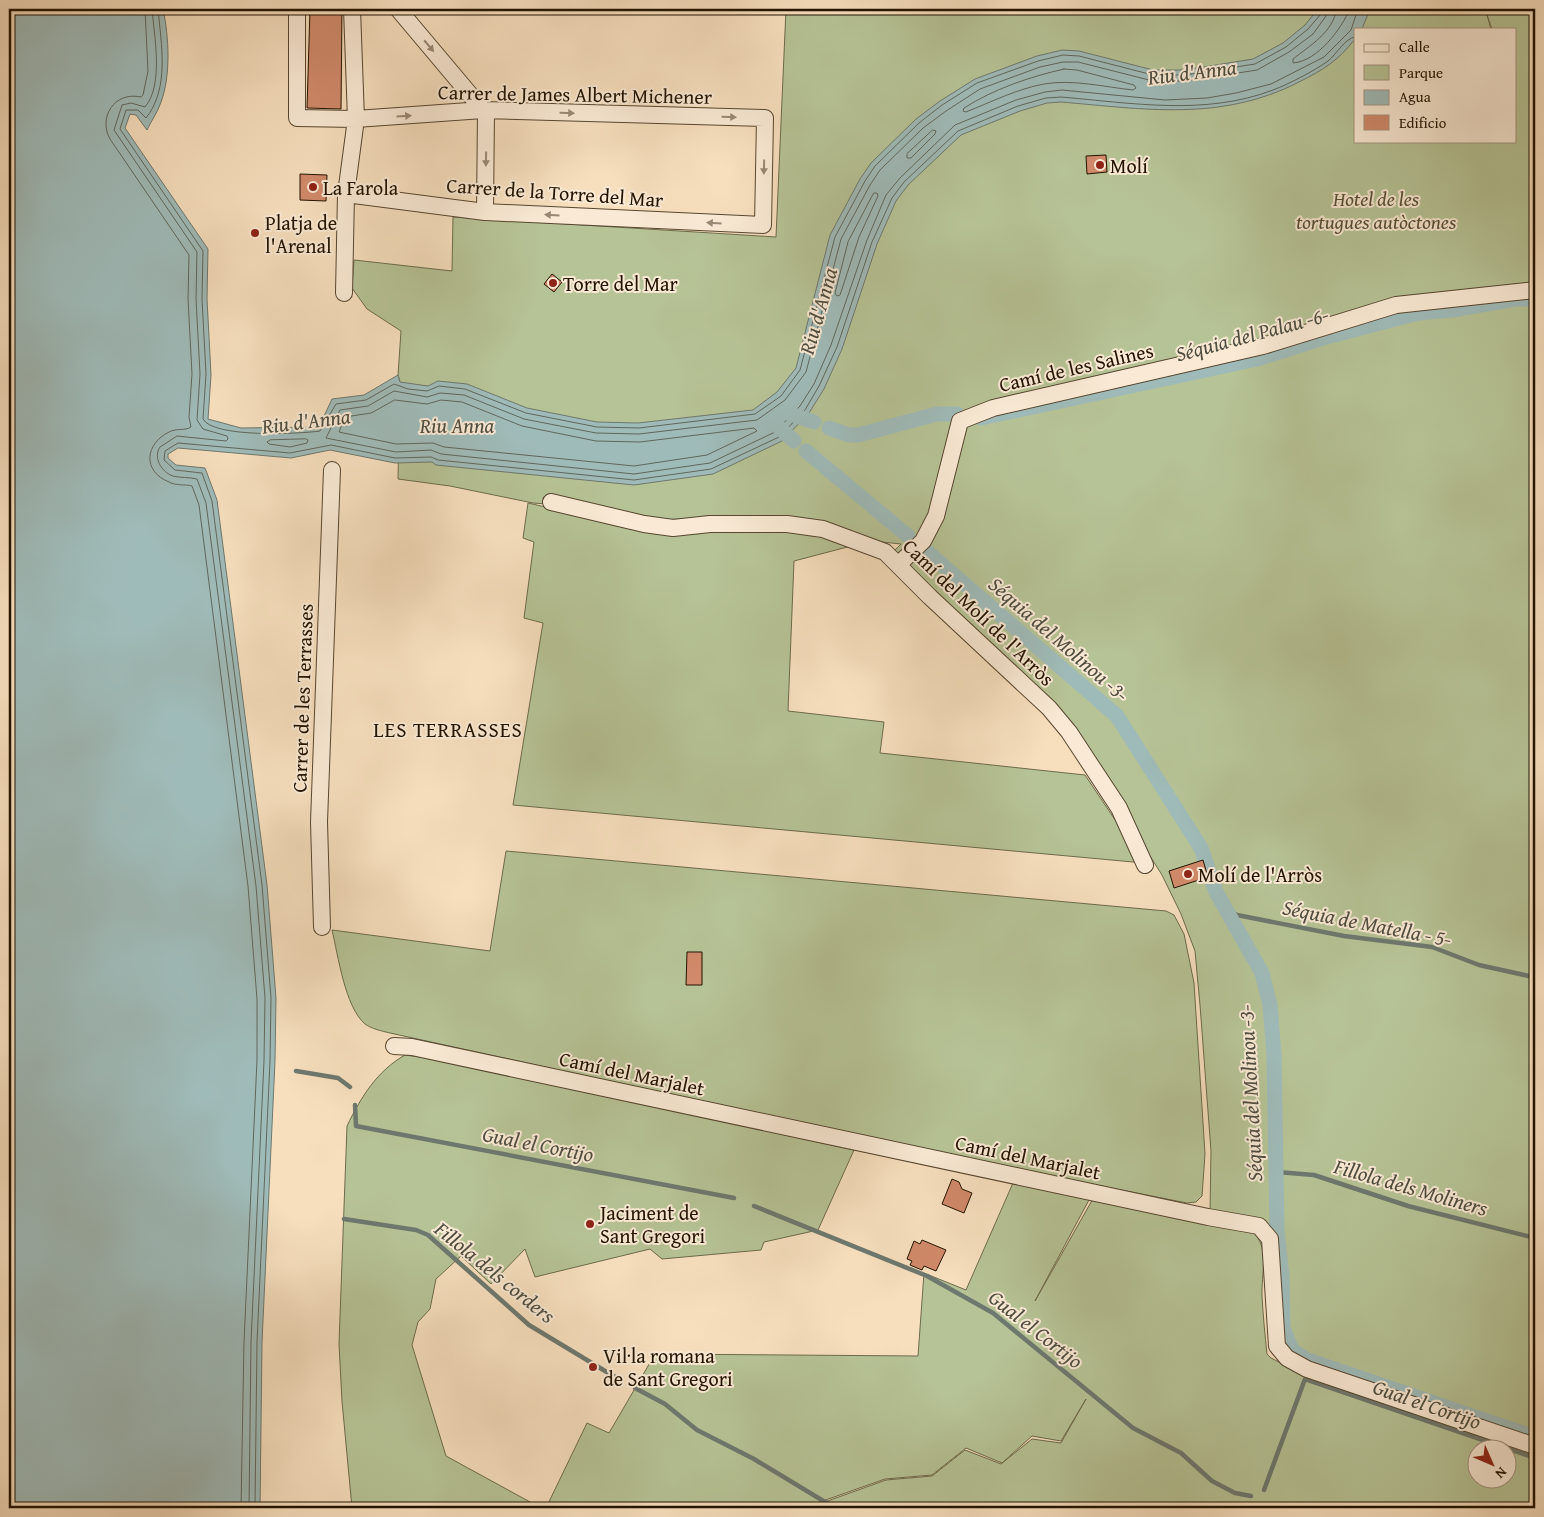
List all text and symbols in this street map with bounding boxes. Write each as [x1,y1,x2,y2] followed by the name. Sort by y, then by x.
[1354,28,1516,142] legend
[1399,36,1430,57] text: Calle
[424,39,435,52] one-way arrow
[1145,51,1238,93] water label: Riu d'Anna
[1399,62,1443,83] text: Parque
[438,77,712,111] street label: Carrer de James Albert Michener
[1399,86,1431,107] text: Agua
[559,109,575,117] one-way arrow
[396,111,412,119] one-way arrow
[1399,112,1447,133] text: Edificio
[721,113,737,121] one-way arrow
[1110,151,1148,180] place label: Molí
[481,152,489,168] one-way arrow
[760,159,768,175] one-way arrow
[1094,159,1106,171] marker: Molí
[446,170,664,214] street label: Carrer de la Torre del Mar
[323,173,399,202] place label: La Farola
[307,181,319,193] marker: La Farola
[1296,184,1457,236] park label: Hotel de les tortugues autòctones
[265,208,337,260] place label: Platja de l'Arenal
[544,211,560,219] one-way arrow
[706,218,722,226] one-way arrow
[249,227,261,239] marker: Platja de l'Arenal
[791,264,845,359] water label: Riu d'Anna
[563,269,678,298] place label: Torre del Mar
[547,277,559,289] marker: Torre del Mar
[1172,299,1332,369] water label: Séquia del Palau -6-
[996,335,1156,399] street label: Camí de les Salines
[259,400,352,442] water label: Riu d'Anna
[419,410,495,441] water label: Riu Anna
[897,532,1061,692] street label: Camí del Molí de l'Arròs
[982,569,1136,709] water label: Séquia del Molinou -3-
[284,603,320,793] street label: Carrer de les Terrasses
[373,714,523,745] district label: LES TERRASSES
[1198,860,1322,889] place label: Molí de l'Arròs
[1182,868,1194,880] marker: Molí de l'Arròs
[1280,891,1454,955] water label: Séquia de Matella - 5-
[1230,1003,1270,1182] water label: Séquia del Molinou -3-
[557,1043,707,1103] street label: Camí del Marjalet
[480,1118,596,1170] water label: Gual el Cortijo
[953,1127,1103,1187] street label: Camí del Marjalet
[1330,1150,1492,1224] water label: Fillola dels Moliners
[597,1198,705,1250] place label: Jaciment de Sant Gregori
[427,1213,562,1331] water label: Fillola dels corders
[584,1218,596,1230] marker: Jaciment de Sant Gregori
[982,1282,1090,1376] water label: Gual el Cortijo
[603,1341,733,1393] place label: Vil·la romana de Sant Gregori
[587,1361,599,1373] marker: Vil·la romana de Sant Gregori
[1369,1371,1485,1437] water label: Gual el Cortijo
[1466,1440,1516,1490] north arrow
[1490,1463,1512,1484] text: N

